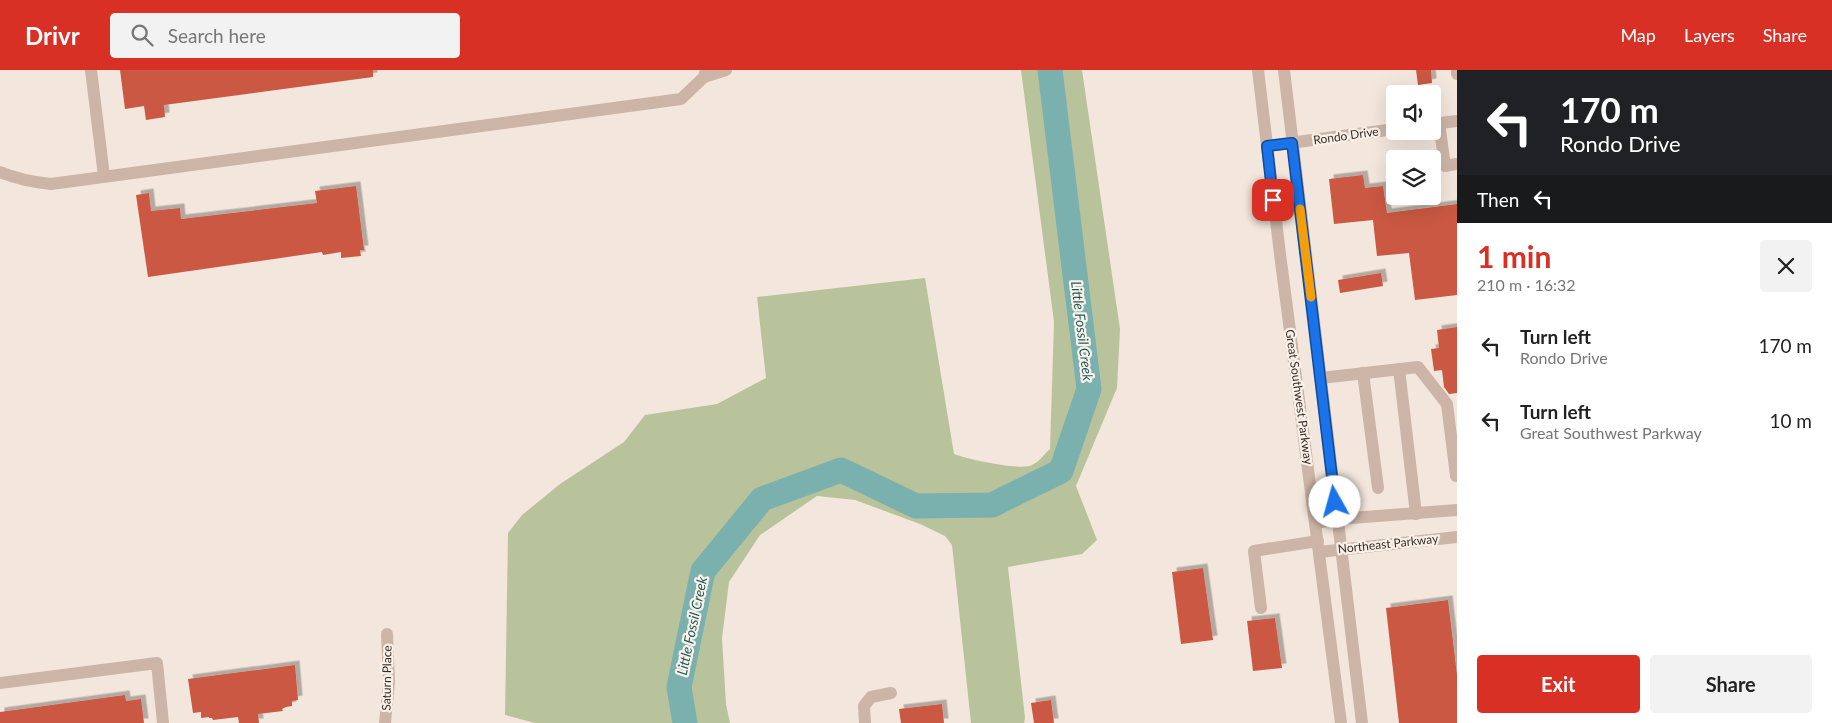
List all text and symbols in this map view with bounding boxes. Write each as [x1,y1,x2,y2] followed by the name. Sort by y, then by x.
[110,13,460,58] search box
[25,21,80,50] text: Drivr
[128,21,156,49] icon: search
[168,24,266,47] text: Search here
[1620,24,1656,46] text: Map
[1684,24,1735,46] text: Layers
[1763,24,1807,46] text: Share
[1386,85,1441,205] map controls
[1386,85,1441,140] button: sound
[1560,88,1659,130] text: 170 m
[1477,90,1542,155] icon: left
[1312,123,1380,148] street label: Rondo Drive
[1560,130,1681,157] text: Rondo Drive
[1386,150,1441,205] button: layers
[1252,179,1294,221] pin
[1529,185,1557,213] icon: left
[1259,186,1287,214] icon: arrive
[1477,188,1519,211] text: Then
[1477,238,1551,274] text: 1 min
[1760,240,1812,292] button: close
[1477,275,1576,294] text: 210 m · 16:32
[1068,280,1097,382] water label: Little Fossil Creek
[1520,325,1591,348] text: Turn left
[1283,328,1317,466] street label: Great Southwest Parkway
[1477,332,1505,360] icon: left
[1758,334,1812,357] text: 170 m
[1520,348,1608,367] text: Rondo Drive
[1520,400,1591,423] text: Turn left
[1477,407,1505,435] icon: left
[1769,409,1812,432] text: 10 m
[1520,423,1702,442] text: Great Southwest Parkway
[1308,475,1360,527] position arrow
[1337,531,1440,556] street label: Northeast Parkway
[673,575,710,677] water label: Little Fossil Creek
[378,645,395,711] street label: Saturn Place
[1477,655,1640,713] button: Exit
[1650,655,1812,713] button: Share

